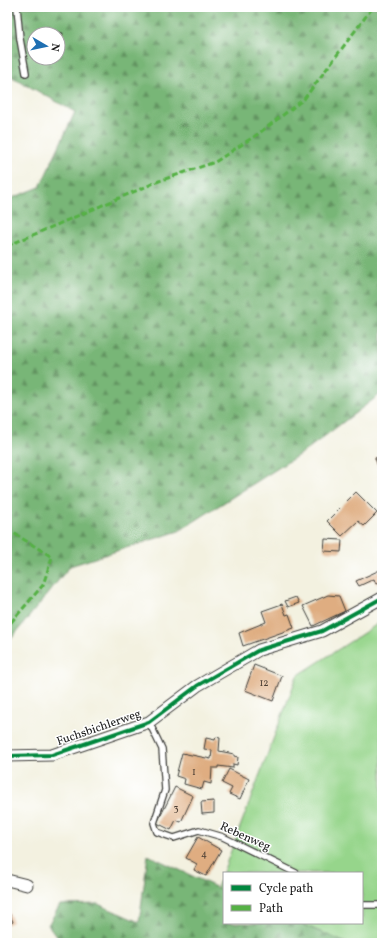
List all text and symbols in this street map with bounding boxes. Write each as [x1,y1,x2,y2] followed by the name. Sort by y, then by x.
[26,26,66,66] north arrow
[46,42,62,52] text: N
[259,676,269,690] house number: 12
[55,706,143,750] street label: Fuchsbichlerweg
[192,765,196,779] house number: 1
[173,801,179,815] house number: 3
[217,819,273,855] street label: Rebenweg
[201,847,207,861] house number: 4
[223,872,363,924] legend
[259,881,314,897] text: Cycle path
[259,901,283,917] text: Path

